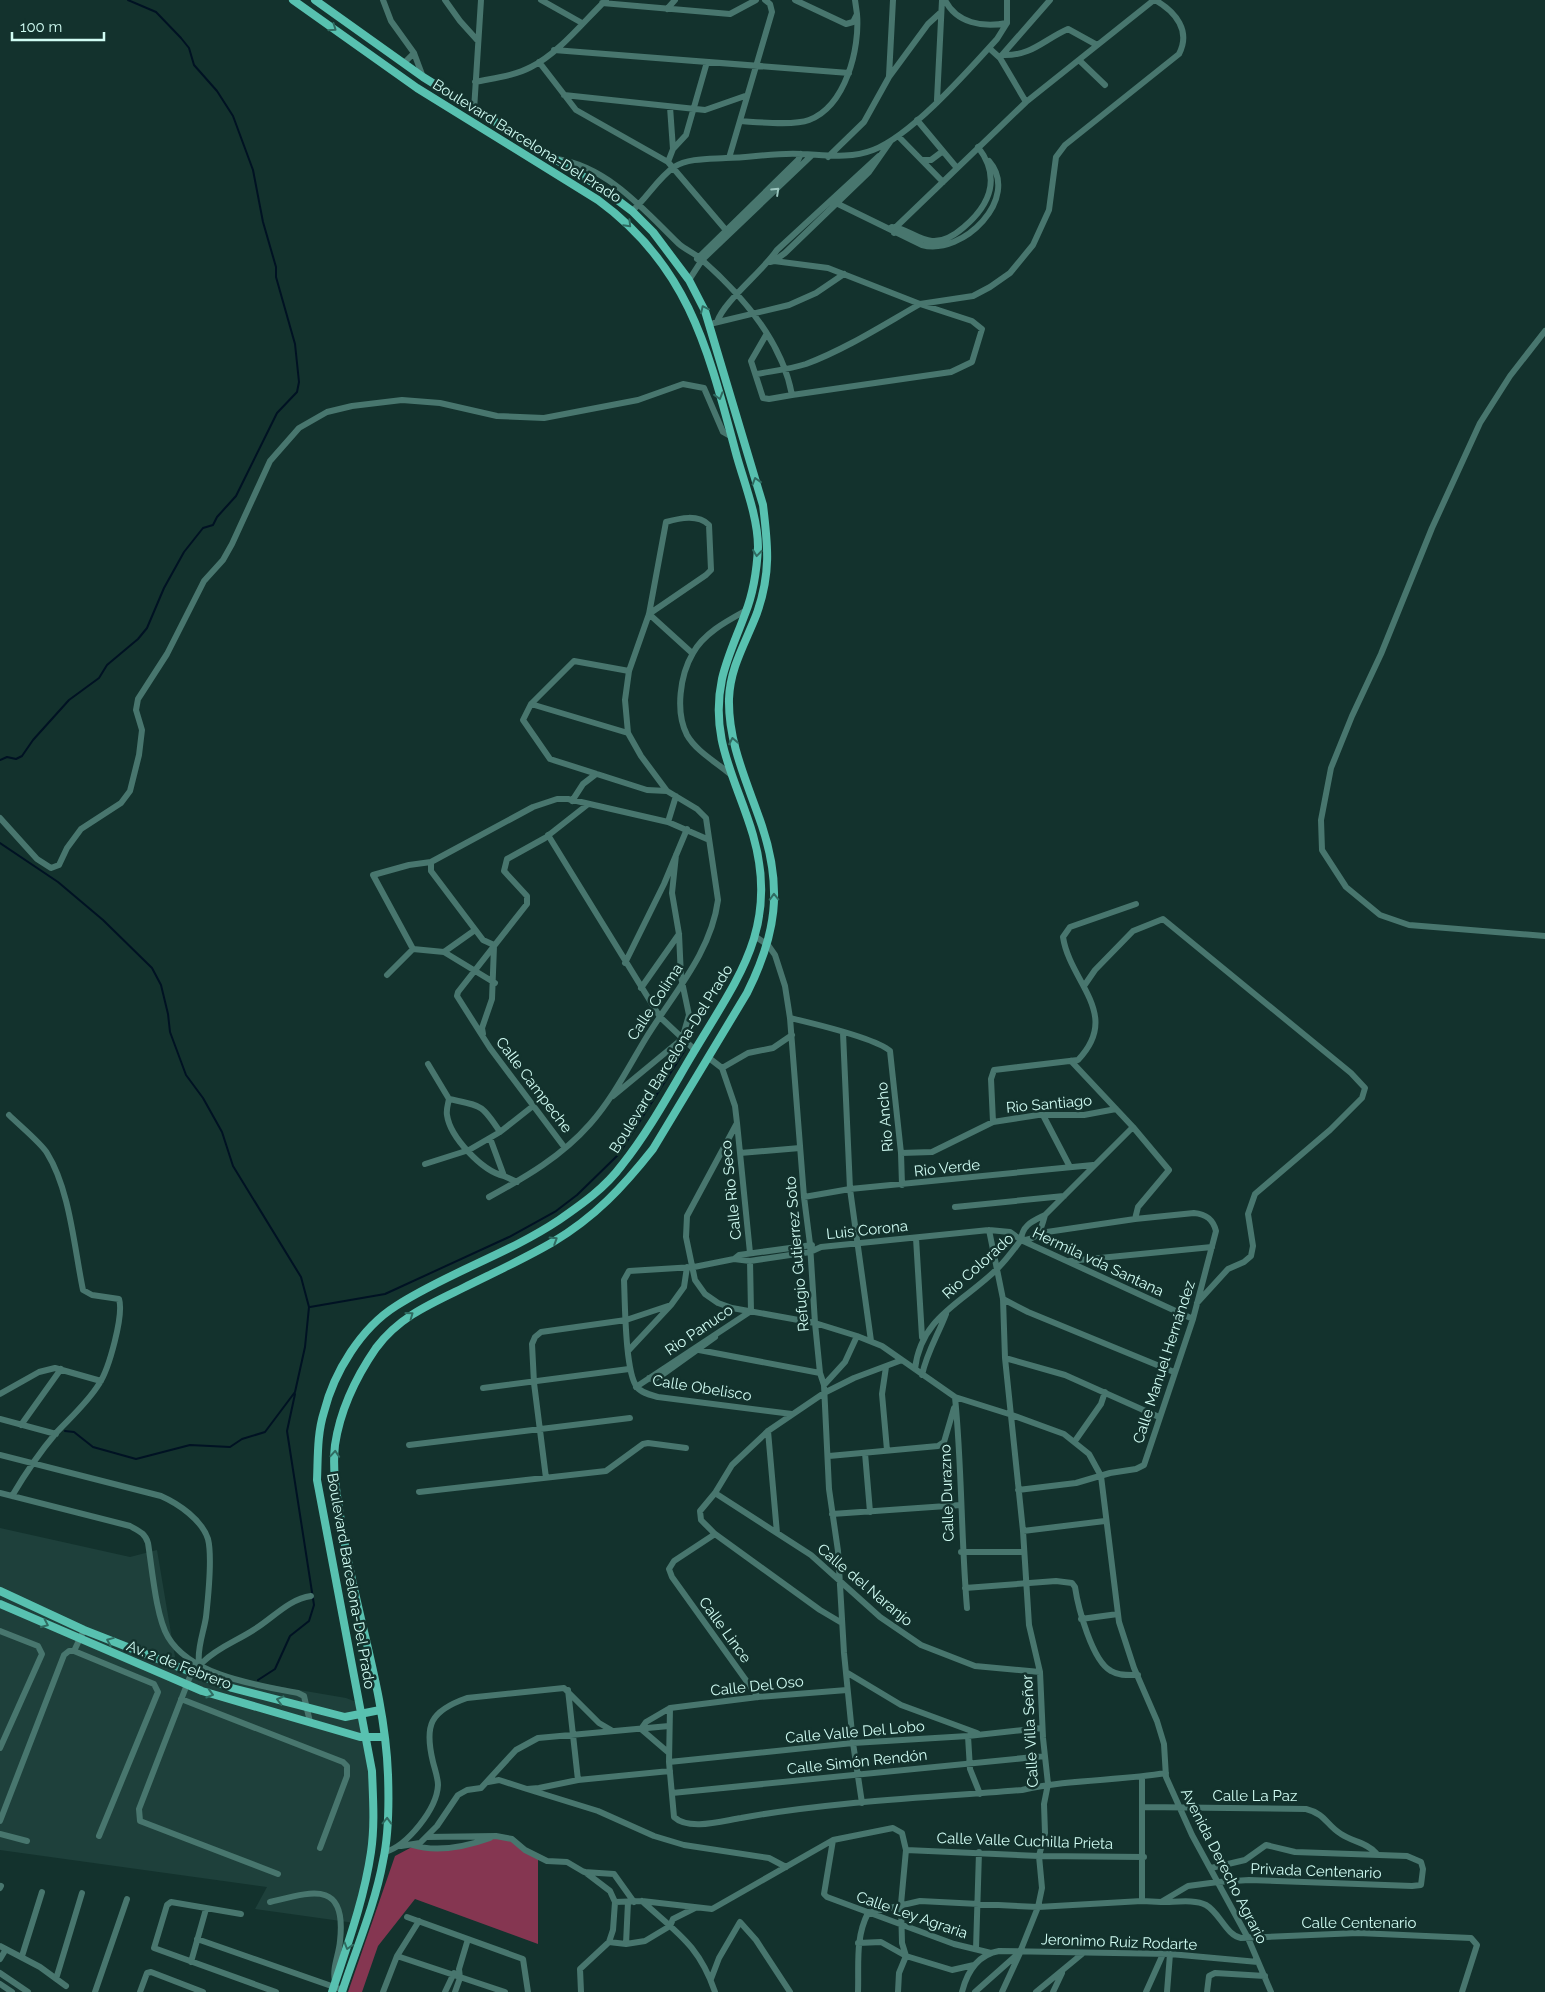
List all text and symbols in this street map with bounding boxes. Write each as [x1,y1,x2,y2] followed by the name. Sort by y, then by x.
[12,10,105,42] scale bar
[20,18,62,36] text: 100 m
[327,22,337,31] one-way arrow
[429,75,625,207] street label: Boulevard Barcelona-Del Prado
[770,187,779,196] one-way arrow
[622,218,631,227] one-way arrow
[700,305,710,314] one-way arrow
[714,391,724,399] one-way arrow
[751,478,761,486] one-way arrow
[752,549,763,557] one-way arrow
[729,736,739,745] one-way arrow
[769,893,779,900] one-way arrow
[624,960,686,1044] street label: Calle Colima
[605,961,737,1157] street label: Boulevard Barcelona-Del Prado
[492,1034,576,1137] street label: Calle Campeche
[873,1081,897,1153] street label: Rio Ancho
[1005,1091,1093,1117] street label: Rio Santiago
[717,1139,745,1241] street label: Calle Rio Seco
[913,1156,981,1180] street label: Rio Verde
[781,1175,813,1333] street label: Refugio Gutierrez Soto
[825,1217,909,1243] street label: Luis Corona
[1029,1224,1167,1300] street label: Hermila vda Santana
[939,1229,1017,1303] street label: Rio Colorado
[549,1237,558,1247] one-way arrow
[1129,1278,1199,1446] street label: Calle Manuel Hernández
[662,1301,736,1359] street label: Rio Panuco
[405,1312,414,1321] one-way arrow
[651,1371,753,1405] street label: Calle Obelisco
[936,1444,958,1542] street label: Calle Durazno
[329,1449,340,1457] one-way arrow
[323,1472,379,1691] street label: Boulevard Barcelona-Del Prado
[814,1540,916,1630] street label: Calle del Naranjo
[695,1594,755,1667] street label: Calle Lince
[40,1617,49,1628] one-way arrow
[107,1636,115,1646] one-way arrow
[124,1637,234,1693] street label: Av. 2 de Febrero
[709,1672,805,1700] street label: Calle Del Oso
[1018,1673,1042,1788] street label: Calle Villa Señor
[206,1688,214,1698] one-way arrow
[275,1695,284,1706] one-way arrow
[785,1717,925,1747] street label: Calle Valle Del Lobo
[786,1746,928,1778] street label: Calle Simón Rendón
[1177,1785,1271,1947] street label: Avenida Derecho Agrario
[1213,1787,1297,1805] street label: Calle La Paz
[382,1817,393,1825] one-way arrow
[936,1829,1114,1853] street label: Calle Valle Cuchilla Prieta
[1250,1860,1382,1882] street label: Privada Centenario
[854,1887,970,1943] street label: Calle Ley Agraria
[1301,1914,1417,1932] street label: Calle Centenario
[1041,1930,1198,1954] street label: Jeronimo Ruiz Rodarte
[343,1941,353,1949] one-way arrow

